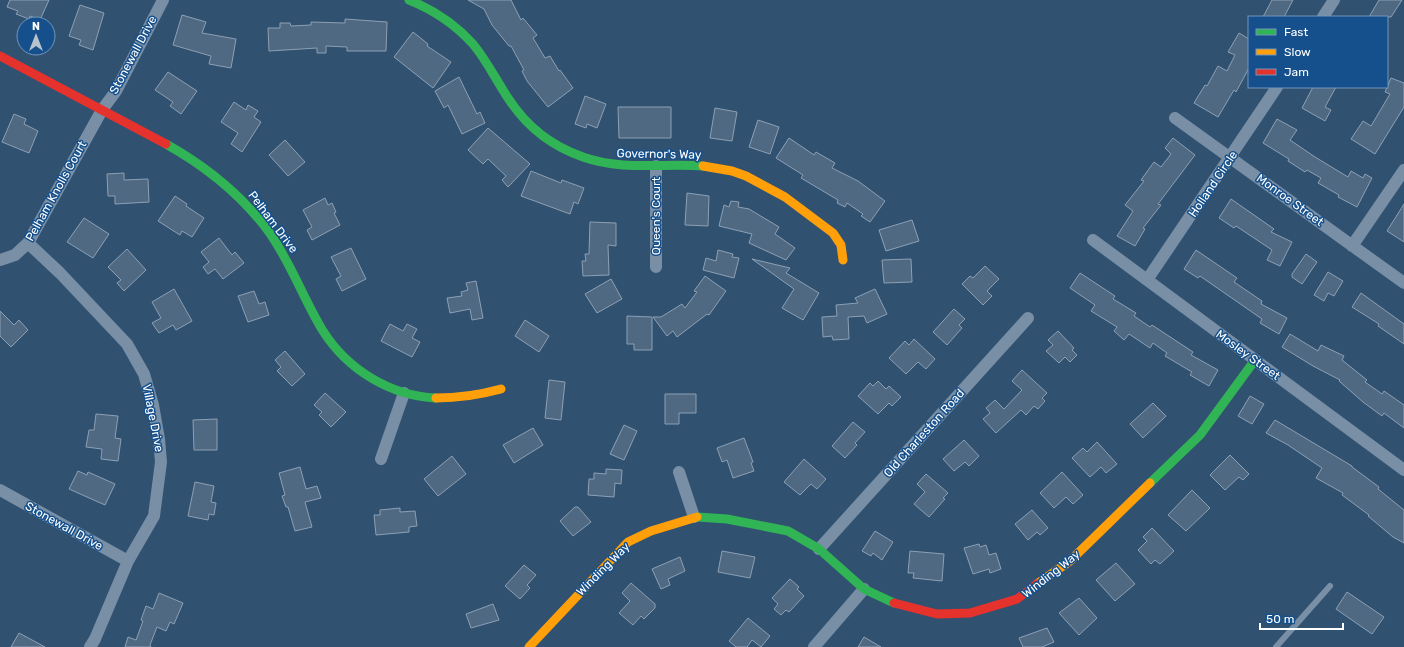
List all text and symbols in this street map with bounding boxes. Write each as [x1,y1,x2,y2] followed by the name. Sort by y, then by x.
[106,13,160,97] street label: Stonewall Drive
[16,16,56,56] north arrow
[1248,16,1388,88] legend
[32,20,40,33] text: N
[1284,25,1308,39] text: Fast
[1284,45,1311,59] text: Slow
[1284,65,1309,79] text: Jam
[23,138,90,244] street label: Pelham Knolls Court
[616,146,702,162] street label: Governor's Way
[1186,148,1240,220] street label: Holland Circle
[1254,171,1326,229] street label: Monroe Street
[649,176,663,255] street label: Queen's Court
[245,188,301,256] street label: Pelham Drive
[1213,327,1283,383] street label: Mosley Street
[140,383,166,453] street label: Village Drive
[881,386,967,480] street label: Old Charleston Road
[23,499,105,553] street label: Stonewall Drive
[573,539,633,599] street label: Winding Way
[1019,547,1083,601] street label: Winding Way
[1260,605,1343,631] scale bar
[1266,612,1294,626] text: 50 m

